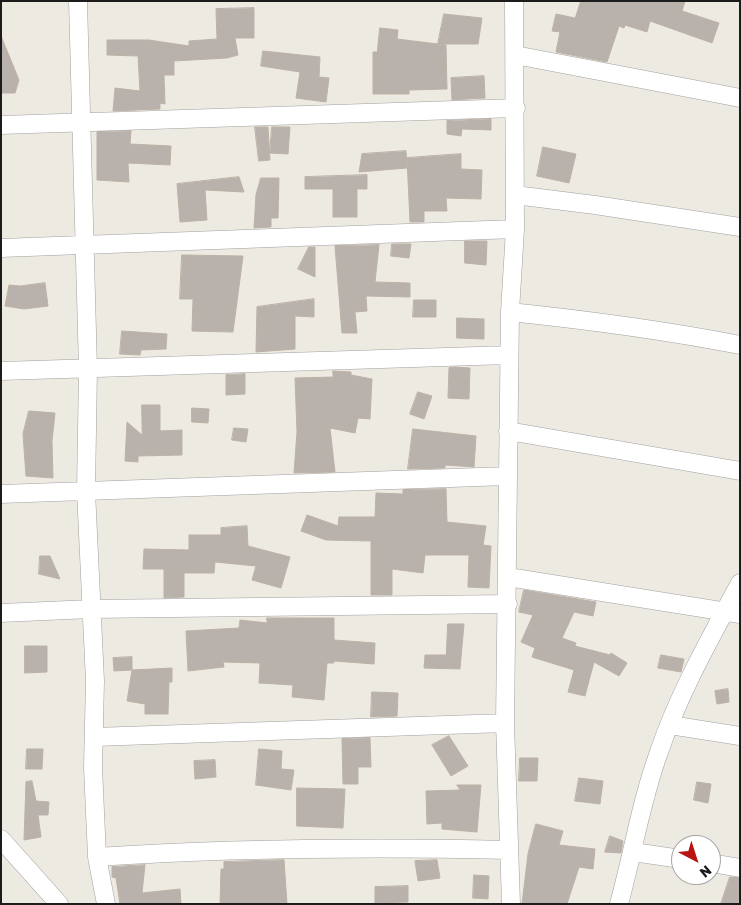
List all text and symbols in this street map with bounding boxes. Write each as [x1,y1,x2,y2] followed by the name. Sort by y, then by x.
[671,835,721,885] north arrow
[696,861,715,881] text: N

